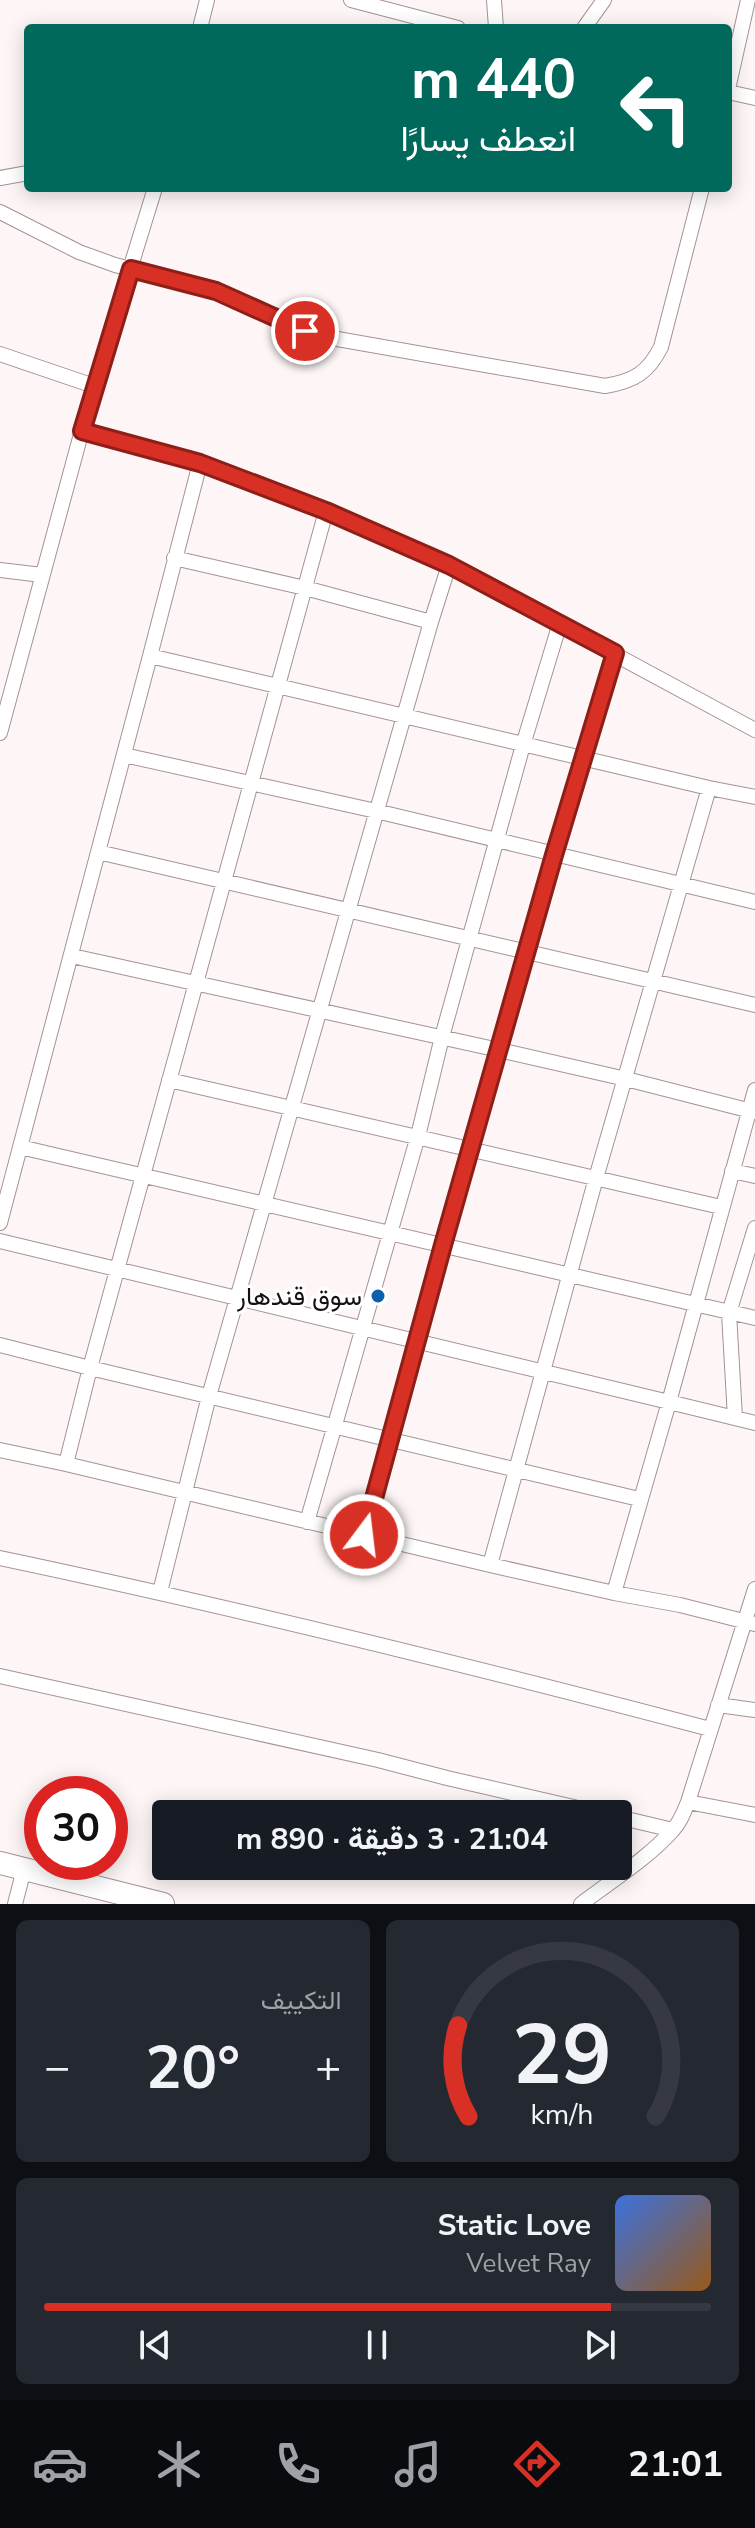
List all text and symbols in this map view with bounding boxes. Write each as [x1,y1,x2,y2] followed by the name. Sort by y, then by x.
[411,41,576,118] text: 440 m
[604,56,708,160] icon: left
[401,115,576,164] text: انعطف يسارًا
[271,297,339,365] pin
[283,309,327,353] icon: arrive
[236,1279,362,1314] place label: سوق قندهار
[369,1287,387,1305] marker: سوق قندهار
[322,1493,406,1577] position arrow
[24,1776,128,1880] speed limit sign: 30
[236,1819,548,1860] text: 21:04 · 3 دقيقة · 890 m
[261,1983,342,2018] text: التكييف
[512,1999,612,2112] text: 29
[145,2027,240,2109] text: 20°
[44,2038,70,2098] text: −
[315,2038,342,2098] text: +
[531,2095,594,2134] text: km/h
[437,2205,591,2246] text: Static Love
[466,2246,591,2281] text: Velvet Ray
[133,2323,177,2367] icon: previous
[355,2323,399,2367] icon: pause
[578,2323,622,2367] icon: next
[32,2436,88,2492] icon: car
[151,2436,207,2492] icon: climate
[270,2436,326,2492] icon: phone
[390,2436,446,2492] icon: music
[509,2436,565,2492] icon: directions
[628,2440,723,2489] text: 21:01

